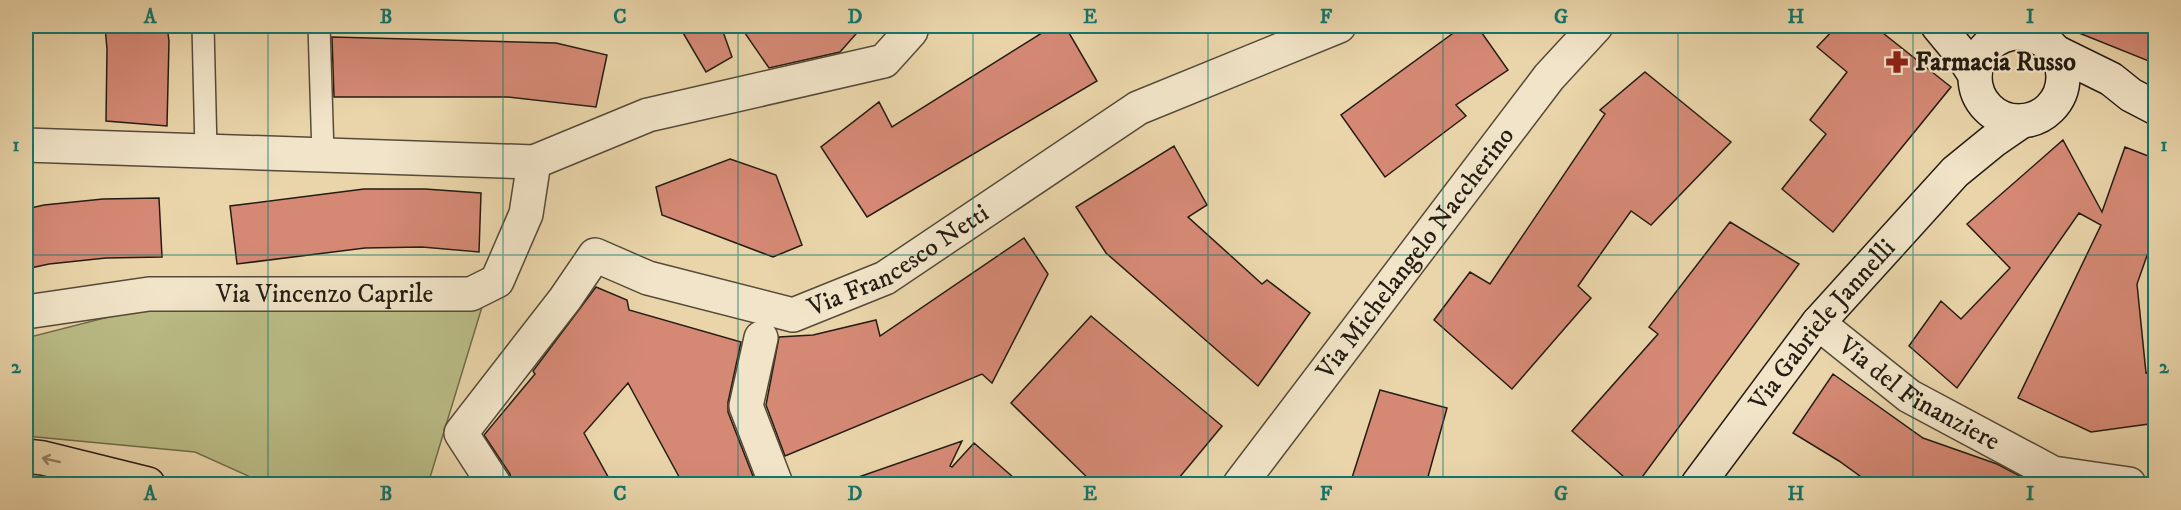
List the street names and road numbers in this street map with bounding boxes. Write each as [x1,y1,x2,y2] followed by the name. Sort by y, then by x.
[1308,120,1522,387] street label: Via Michelangelo Naccherino
[802,196,995,324] street label: Via Francesco Netti
[1741,232,1903,418] street label: Via Gabriele Jannelli
[215,278,433,311] street label: Via Vincenzo Caprile
[1831,329,2006,458] street label: Via del Finanziere

